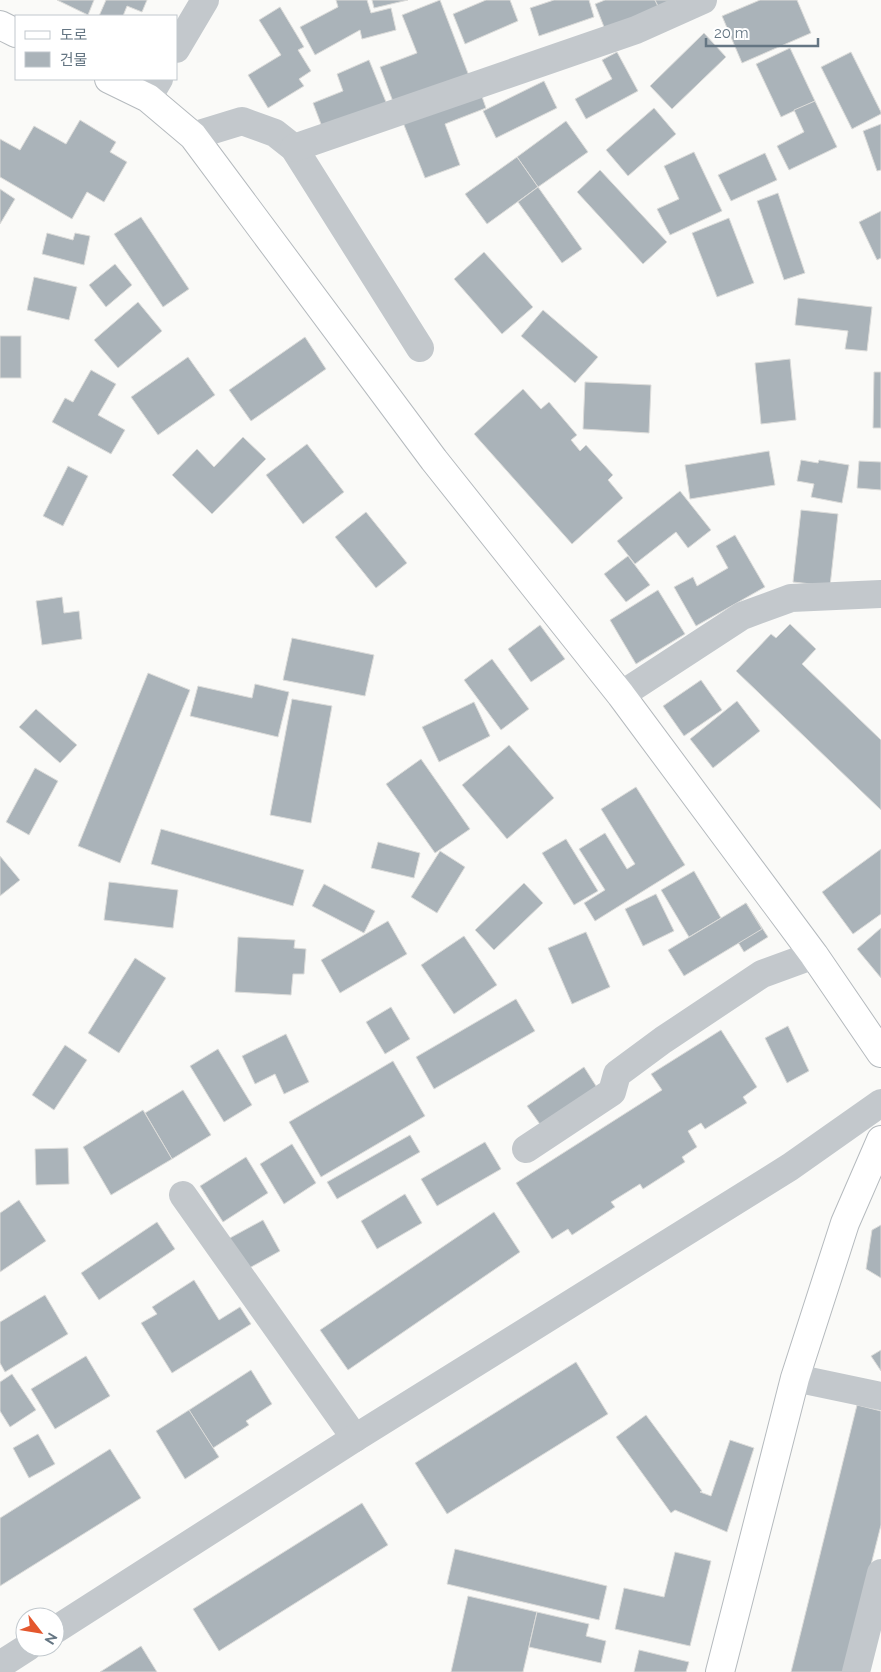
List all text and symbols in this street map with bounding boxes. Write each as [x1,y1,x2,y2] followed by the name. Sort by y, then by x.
[15,15,178,80] legend
[706,15,818,47] scale bar
[714,24,749,42] text: 20 m
[60,26,88,44] text: 도로
[60,51,88,69] text: 건물
[15,1607,65,1657] north arrow
[42,1630,61,1647] text: N

